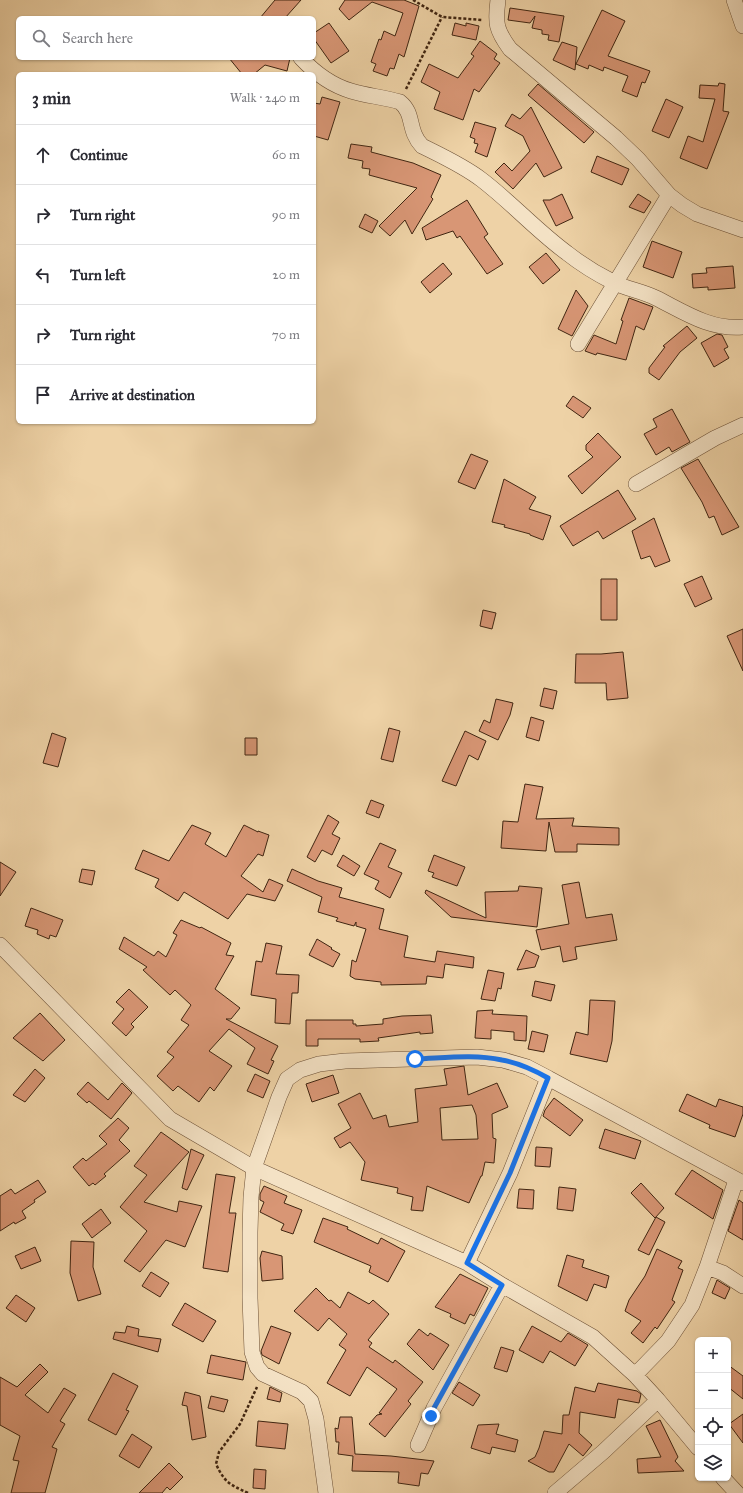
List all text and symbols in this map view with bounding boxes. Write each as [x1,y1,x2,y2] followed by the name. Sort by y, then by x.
[16,16,316,60] search box
[30,27,52,49] icon: search
[62,29,133,47] text: Search here
[32,88,71,109] text: 3 min
[230,90,300,106] text: Walk · 240 m
[32,144,54,166] icon: ahead
[70,146,128,164] text: Continue
[272,147,300,163] text: 60 m
[32,204,54,226] icon: right
[70,206,135,224] text: Turn right
[272,207,300,223] text: 90 m
[32,264,54,286] icon: left
[70,266,126,284] text: Turn left
[272,267,300,283] text: 20 m
[32,324,54,346] icon: right
[70,326,135,344] text: Turn right
[272,327,300,343] text: 70 m
[32,384,54,406] icon: arrive
[70,386,195,404] text: Arrive at destination
[406,1050,424,1068] route start
[695,1337,731,1481] map controls
[695,1337,731,1373] button: +
[695,1373,731,1409] button: −
[422,1407,440,1425] route end
[695,1409,731,1445] button: locate
[695,1445,731,1481] button: layers

